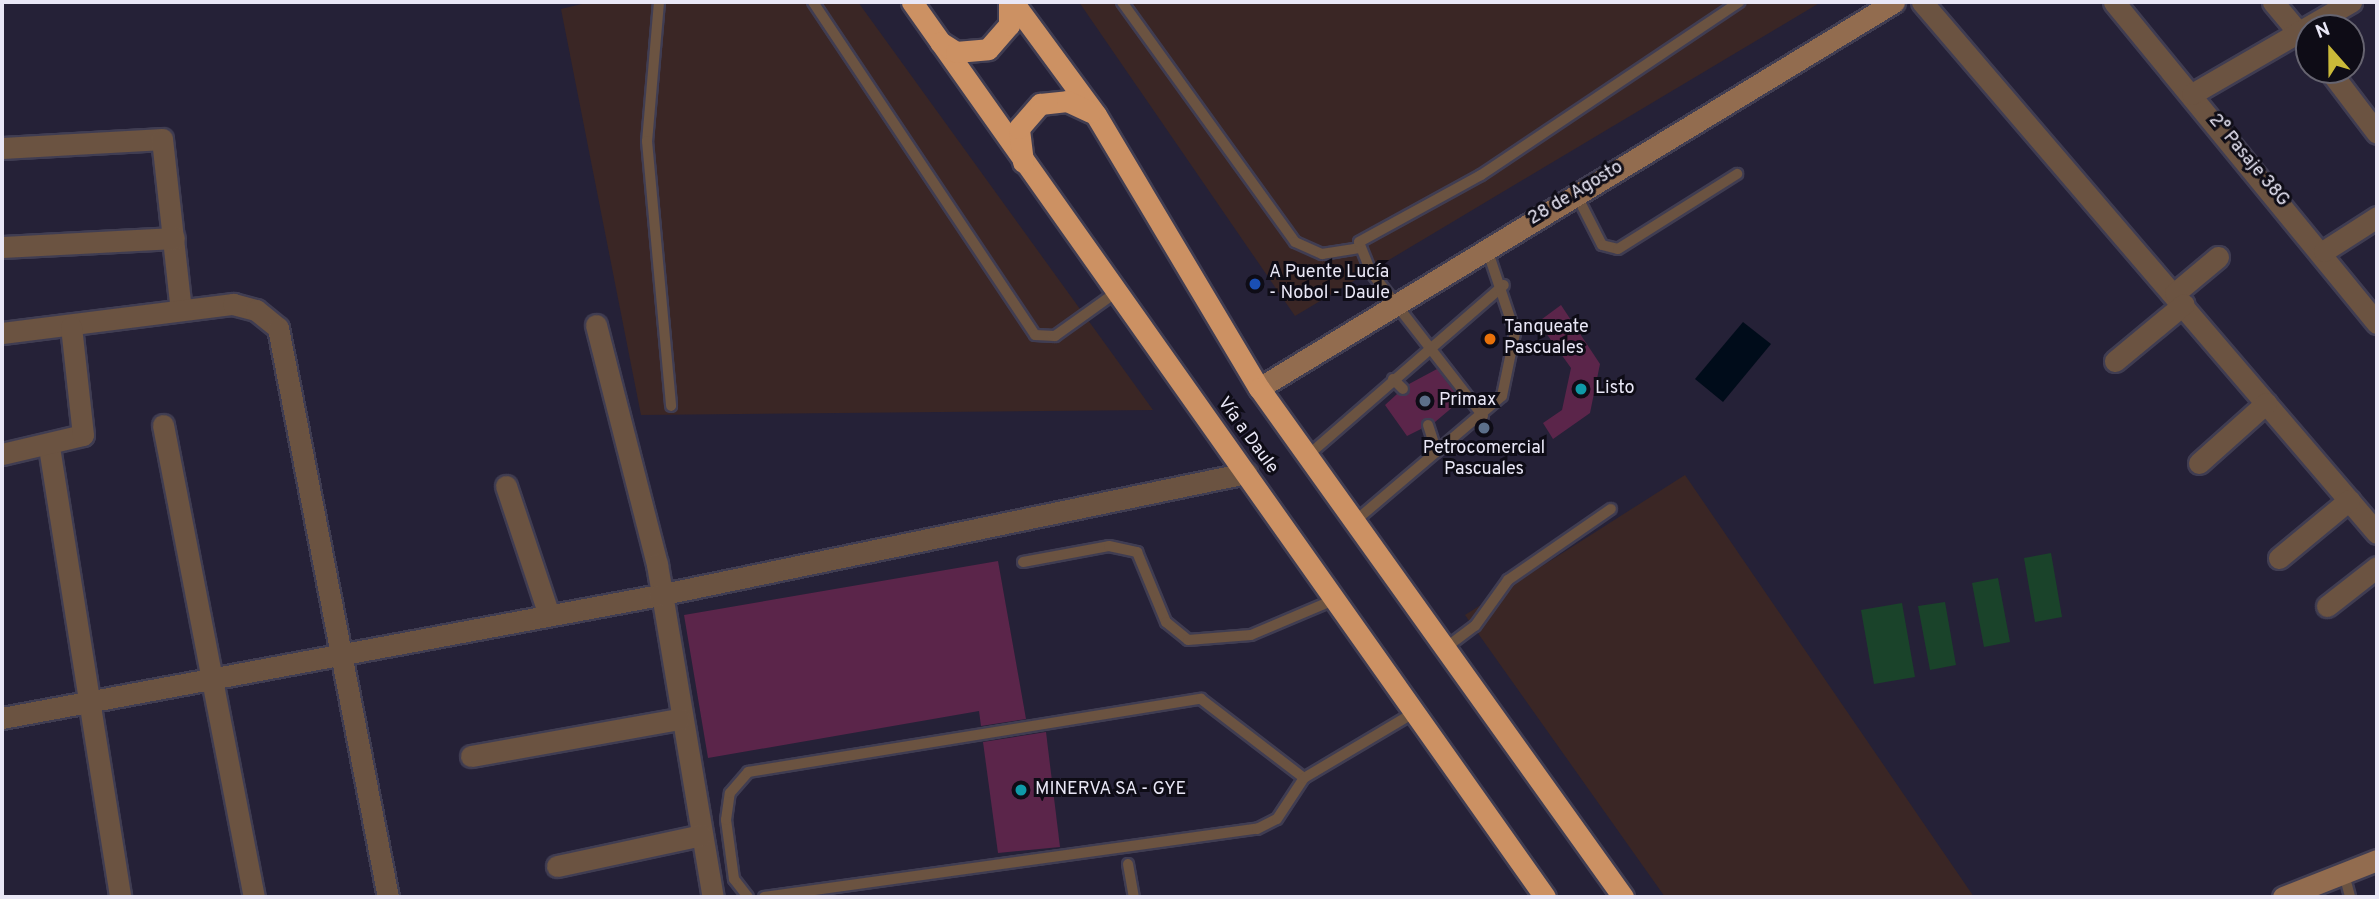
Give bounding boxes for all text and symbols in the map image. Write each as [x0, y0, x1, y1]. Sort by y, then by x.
north arrow [2295, 14, 2365, 84]
text: N [2313, 18, 2334, 45]
street label: 2° Pasaje 38G [2203, 110, 2293, 212]
street label: 28 de Agosto [1525, 157, 1627, 231]
place label: A Puente Lucía - Nobol - Daule [1269, 263, 1390, 306]
marker: A Puente Lucía - Nobol - Daule [1247, 276, 1263, 292]
place label: Tanqueate Pascuales [1504, 318, 1589, 360]
marker: Tanqueate Pascuales [1482, 331, 1498, 347]
place label: Listo [1595, 378, 1635, 400]
marker: Listo [1573, 381, 1589, 397]
place label: Primax [1439, 390, 1496, 412]
street label: Vía a Daule [1212, 393, 1282, 479]
marker: Primax [1417, 393, 1433, 409]
marker: Petrocomercial Pascuales [1476, 420, 1492, 436]
place label: Petrocomercial Pascuales [1423, 439, 1545, 482]
place label: MINERVA SA - GYE [1035, 779, 1188, 801]
marker: MINERVA SA - GYE [1013, 782, 1029, 798]

